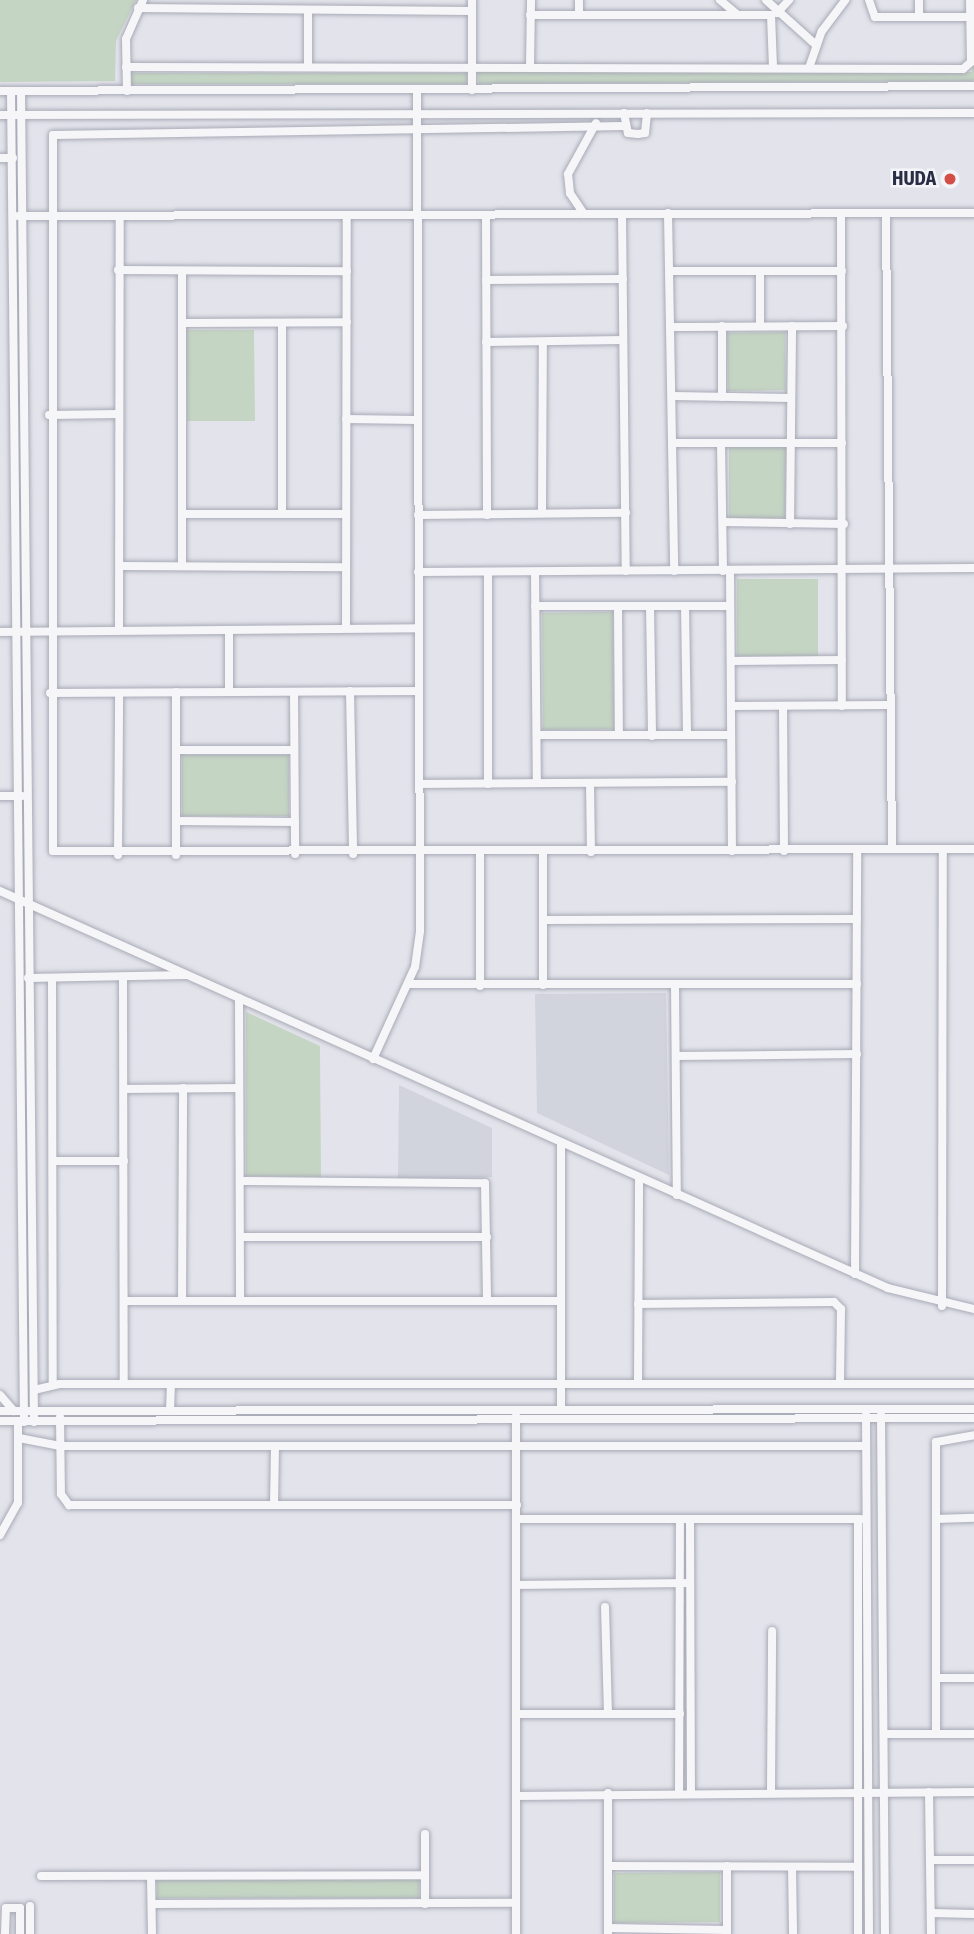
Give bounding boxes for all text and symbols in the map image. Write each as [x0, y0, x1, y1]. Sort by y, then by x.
place label: HUDA [892, 168, 936, 190]
marker: HUDA [942, 171, 958, 187]

